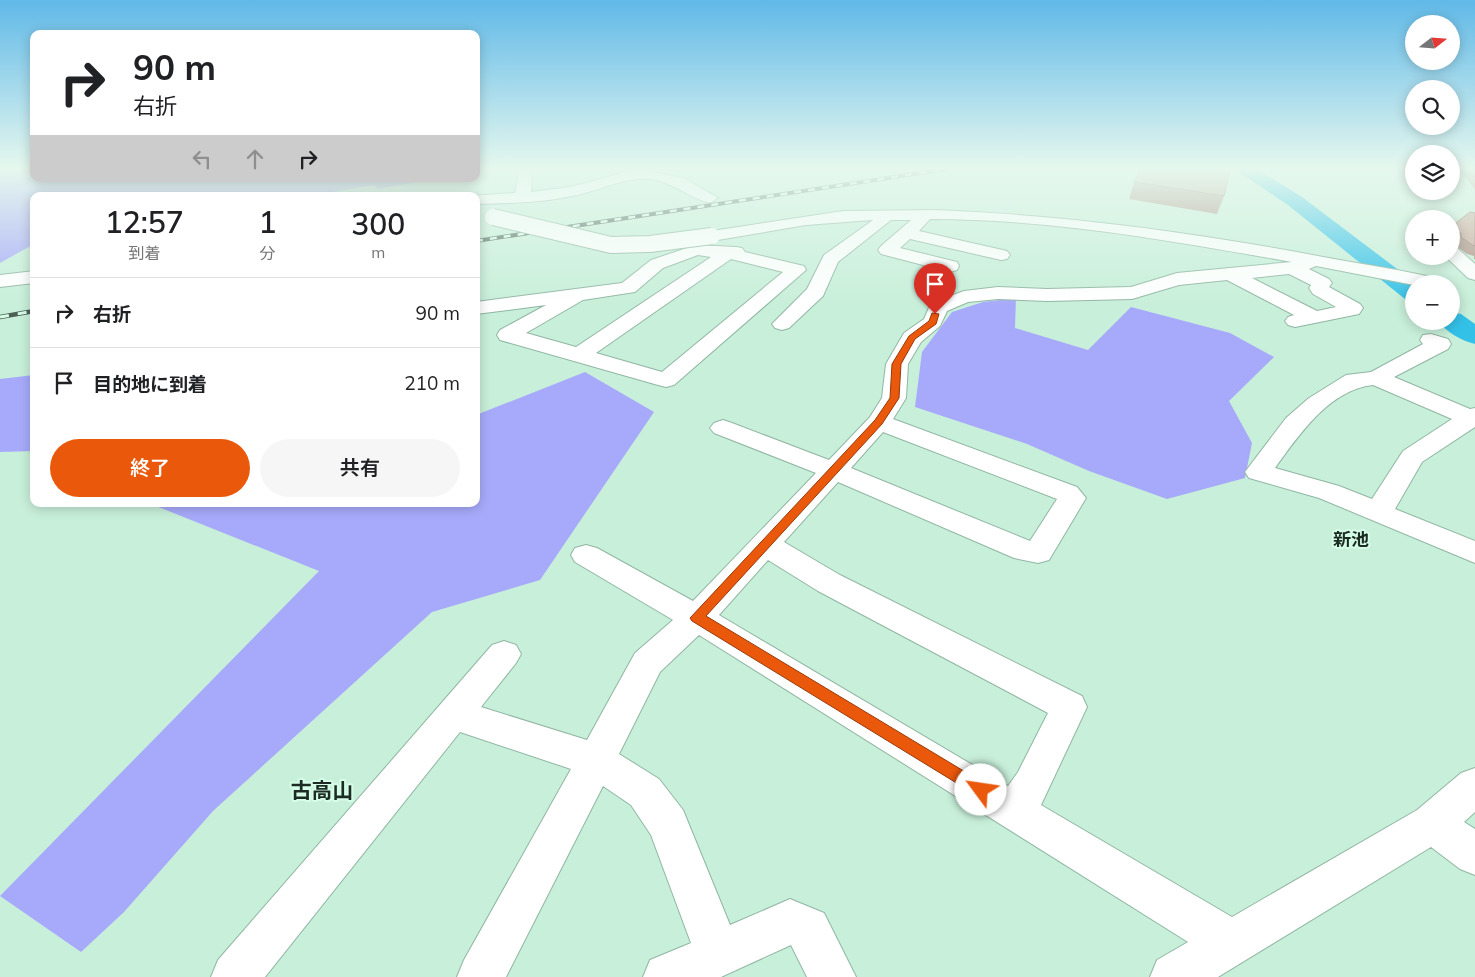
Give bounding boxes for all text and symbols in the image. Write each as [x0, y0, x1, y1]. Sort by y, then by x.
north arrow [1405, 15, 1460, 70]
map controls [1405, 15, 1460, 330]
text: 90 m [133, 45, 216, 89]
icon: right [50, 50, 115, 115]
button: search [1405, 80, 1460, 135]
text: 右折 [133, 92, 177, 120]
icon: left [188, 145, 216, 173]
icon: ahead [241, 145, 269, 173]
icon: right [294, 145, 322, 173]
button: layers [1405, 145, 1460, 200]
text: 12:57 [105, 203, 184, 241]
text: 1 [259, 203, 277, 241]
text: 300 [351, 205, 405, 243]
button: + [1405, 210, 1460, 265]
text: m [371, 242, 385, 262]
text: 到着 [128, 243, 160, 263]
text: 分 [260, 243, 276, 263]
pin [914, 263, 956, 314]
icon: arrive [921, 270, 949, 298]
button: − [1405, 275, 1460, 330]
icon: right [50, 299, 78, 327]
text: 90 m [416, 301, 460, 325]
text: 右折 [93, 302, 131, 326]
icon: arrive [50, 369, 78, 397]
text: 210 m [404, 371, 460, 395]
text: 目的地に到着 [93, 372, 207, 396]
button: 終了 [50, 439, 250, 497]
button: 共有 [260, 439, 460, 497]
district label: 新池 [1333, 528, 1369, 551]
position arrow [954, 763, 1006, 815]
district label: 古高山 [291, 777, 354, 803]

